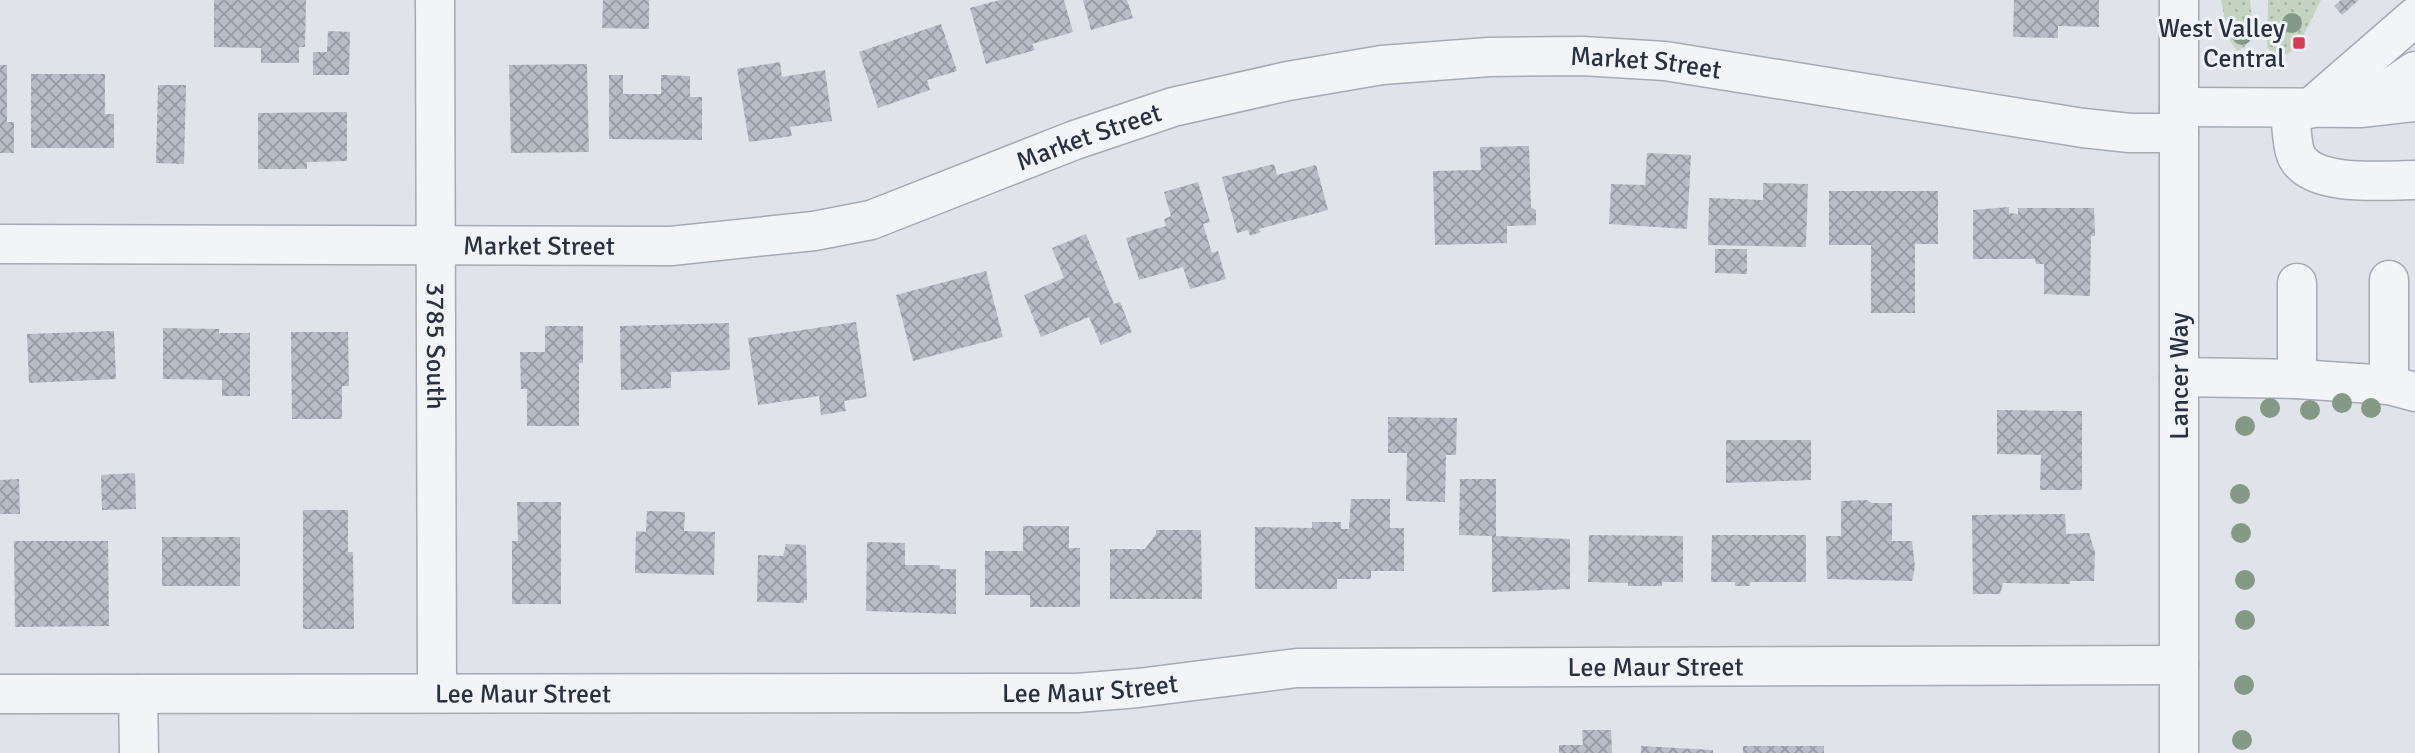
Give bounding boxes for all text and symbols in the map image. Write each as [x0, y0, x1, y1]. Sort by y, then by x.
place label: West Valley Central [2158, 13, 2285, 75]
marker: West Valley Central [2291, 35, 2307, 51]
street label: Market Street [1570, 41, 1724, 87]
street label: Market Street [1012, 97, 1166, 178]
street label: Market Street [463, 230, 615, 263]
street label: 3785 South [419, 282, 451, 410]
street label: Lancer Way [2164, 312, 2196, 440]
street label: Lee Maur Street [1567, 651, 1744, 684]
street label: Lee Maur Street [1002, 668, 1180, 710]
street label: Lee Maur Street [435, 678, 611, 711]

